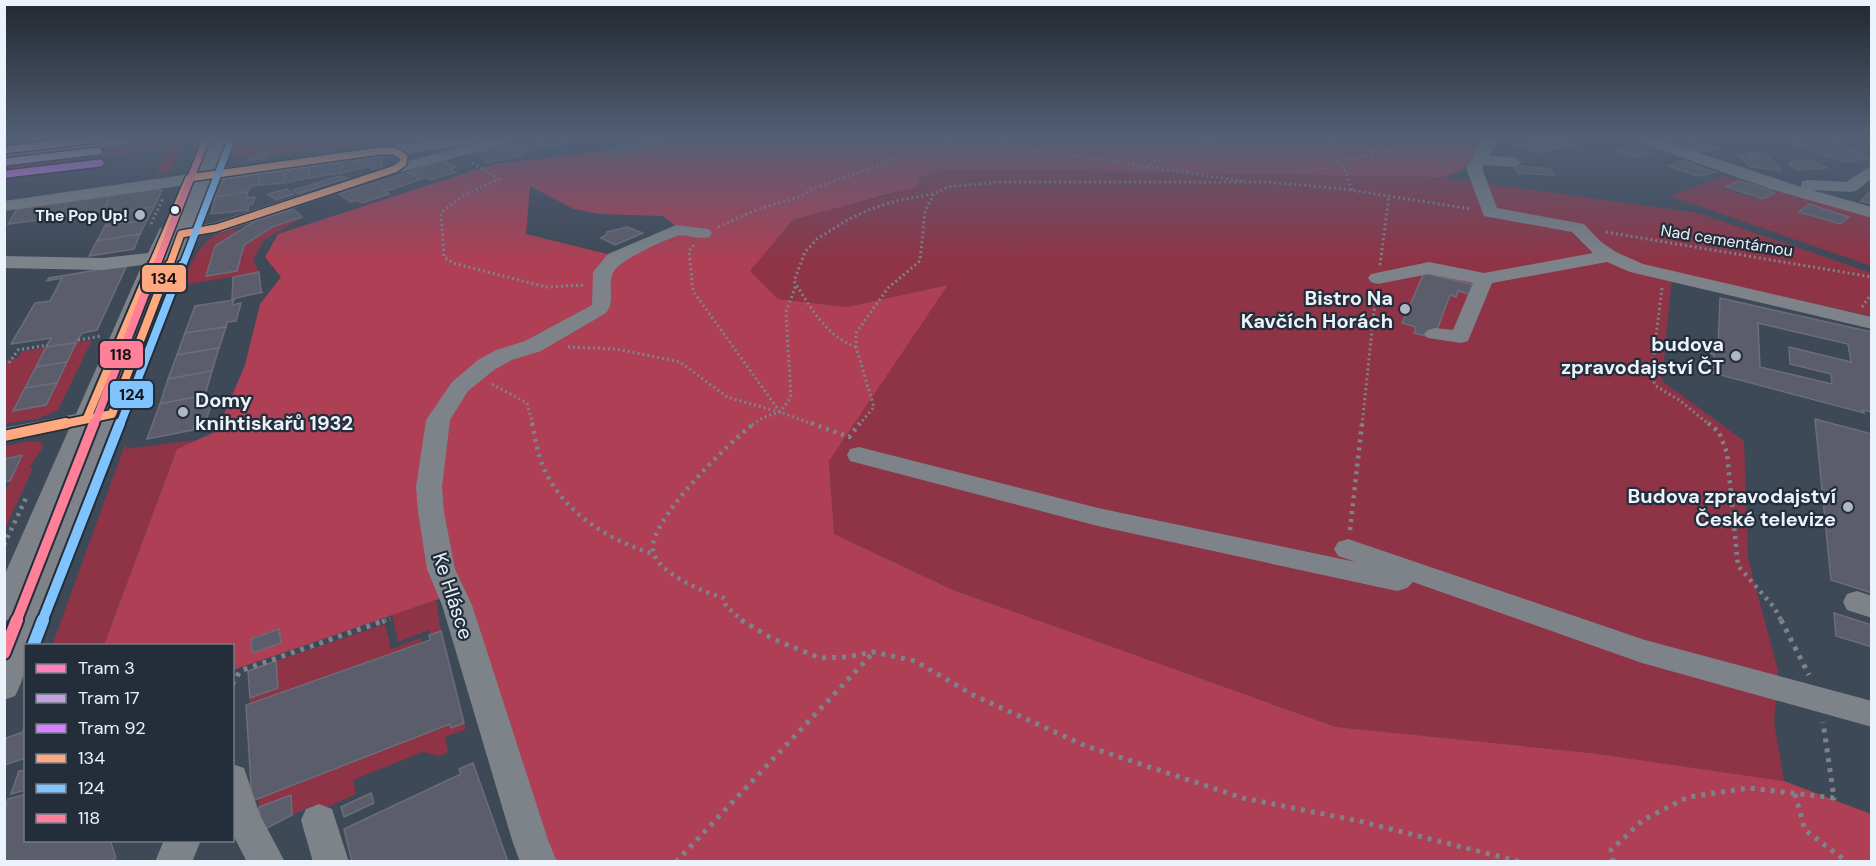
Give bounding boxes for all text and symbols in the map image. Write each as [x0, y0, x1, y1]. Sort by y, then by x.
unlabelled marker [169, 204, 181, 216]
place label: The Pop Up! [35, 205, 128, 226]
marker: The Pop Up! [133, 208, 147, 222]
street label: Nad cementárnou [1659, 220, 1795, 261]
line badge: 134 [141, 264, 187, 293]
text: 134 [151, 268, 177, 289]
place label: Bistro Na Kavčích Horách [1241, 285, 1393, 334]
marker: Bistro Na Kavčích Horách [1398, 302, 1412, 316]
place label: budova zpravodajství ČT [1561, 331, 1724, 380]
line badge: 118 [99, 340, 144, 369]
text: 118 [110, 344, 132, 365]
marker: budova zpravodajství ČT [1729, 349, 1743, 363]
line badge: 124 [109, 380, 154, 409]
text: 124 [119, 384, 145, 405]
place label: Domy knihtiskařů 1932 [195, 387, 353, 436]
marker: Domy knihtiskařů 1932 [176, 405, 190, 419]
place label: Budova zpravodajství České televize [1627, 483, 1837, 532]
marker: Budova zpravodajství České televize [1841, 500, 1855, 514]
street label: Ke Hlásce [427, 549, 479, 643]
legend [24, 644, 234, 842]
text: Tram 3 [78, 656, 135, 680]
text: Tram 17 [78, 686, 140, 710]
text: Tram 92 [78, 716, 146, 740]
text: 134 [78, 746, 105, 770]
text: 124 [78, 776, 105, 800]
text: 118 [78, 806, 100, 830]

